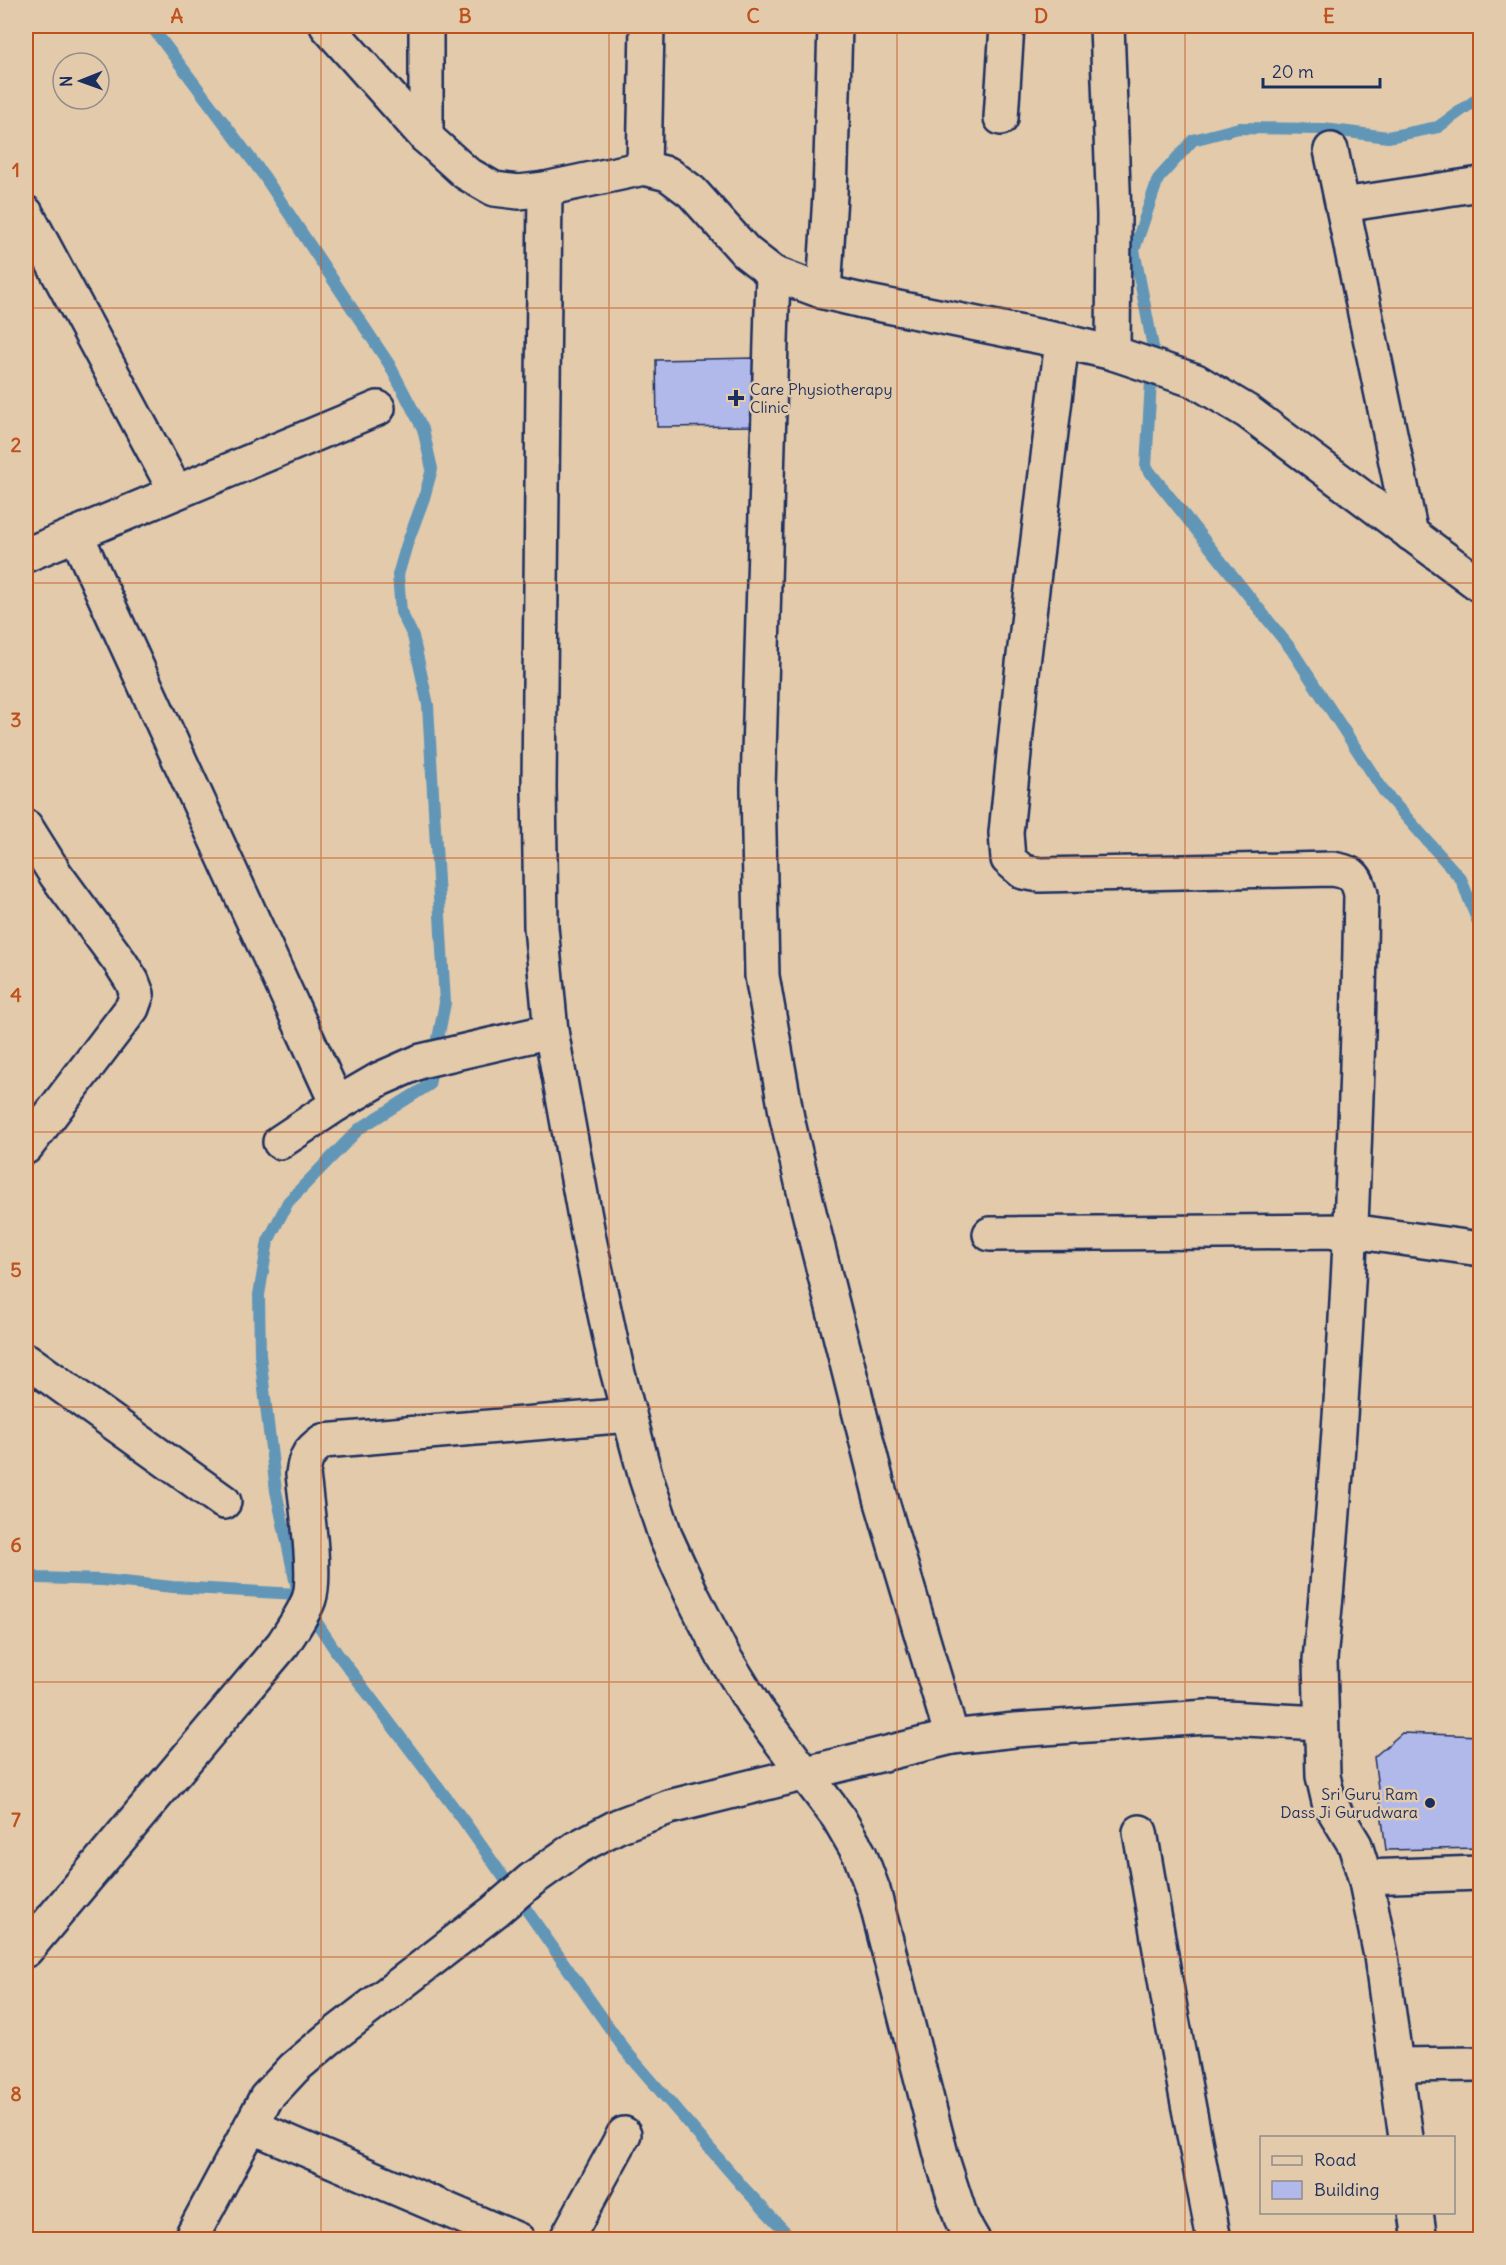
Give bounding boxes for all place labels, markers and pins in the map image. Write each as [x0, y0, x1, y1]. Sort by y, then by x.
place label: Care Physiotherapy Clinic [750, 379, 893, 417]
marker: Care Physiotherapy Clinic [727, 389, 745, 407]
place label: Sri Guru Ram Dass Ji Gurudwara [1280, 1784, 1418, 1822]
marker: Sri Guru Ram Dass Ji Gurudwara [1423, 1796, 1437, 1810]

